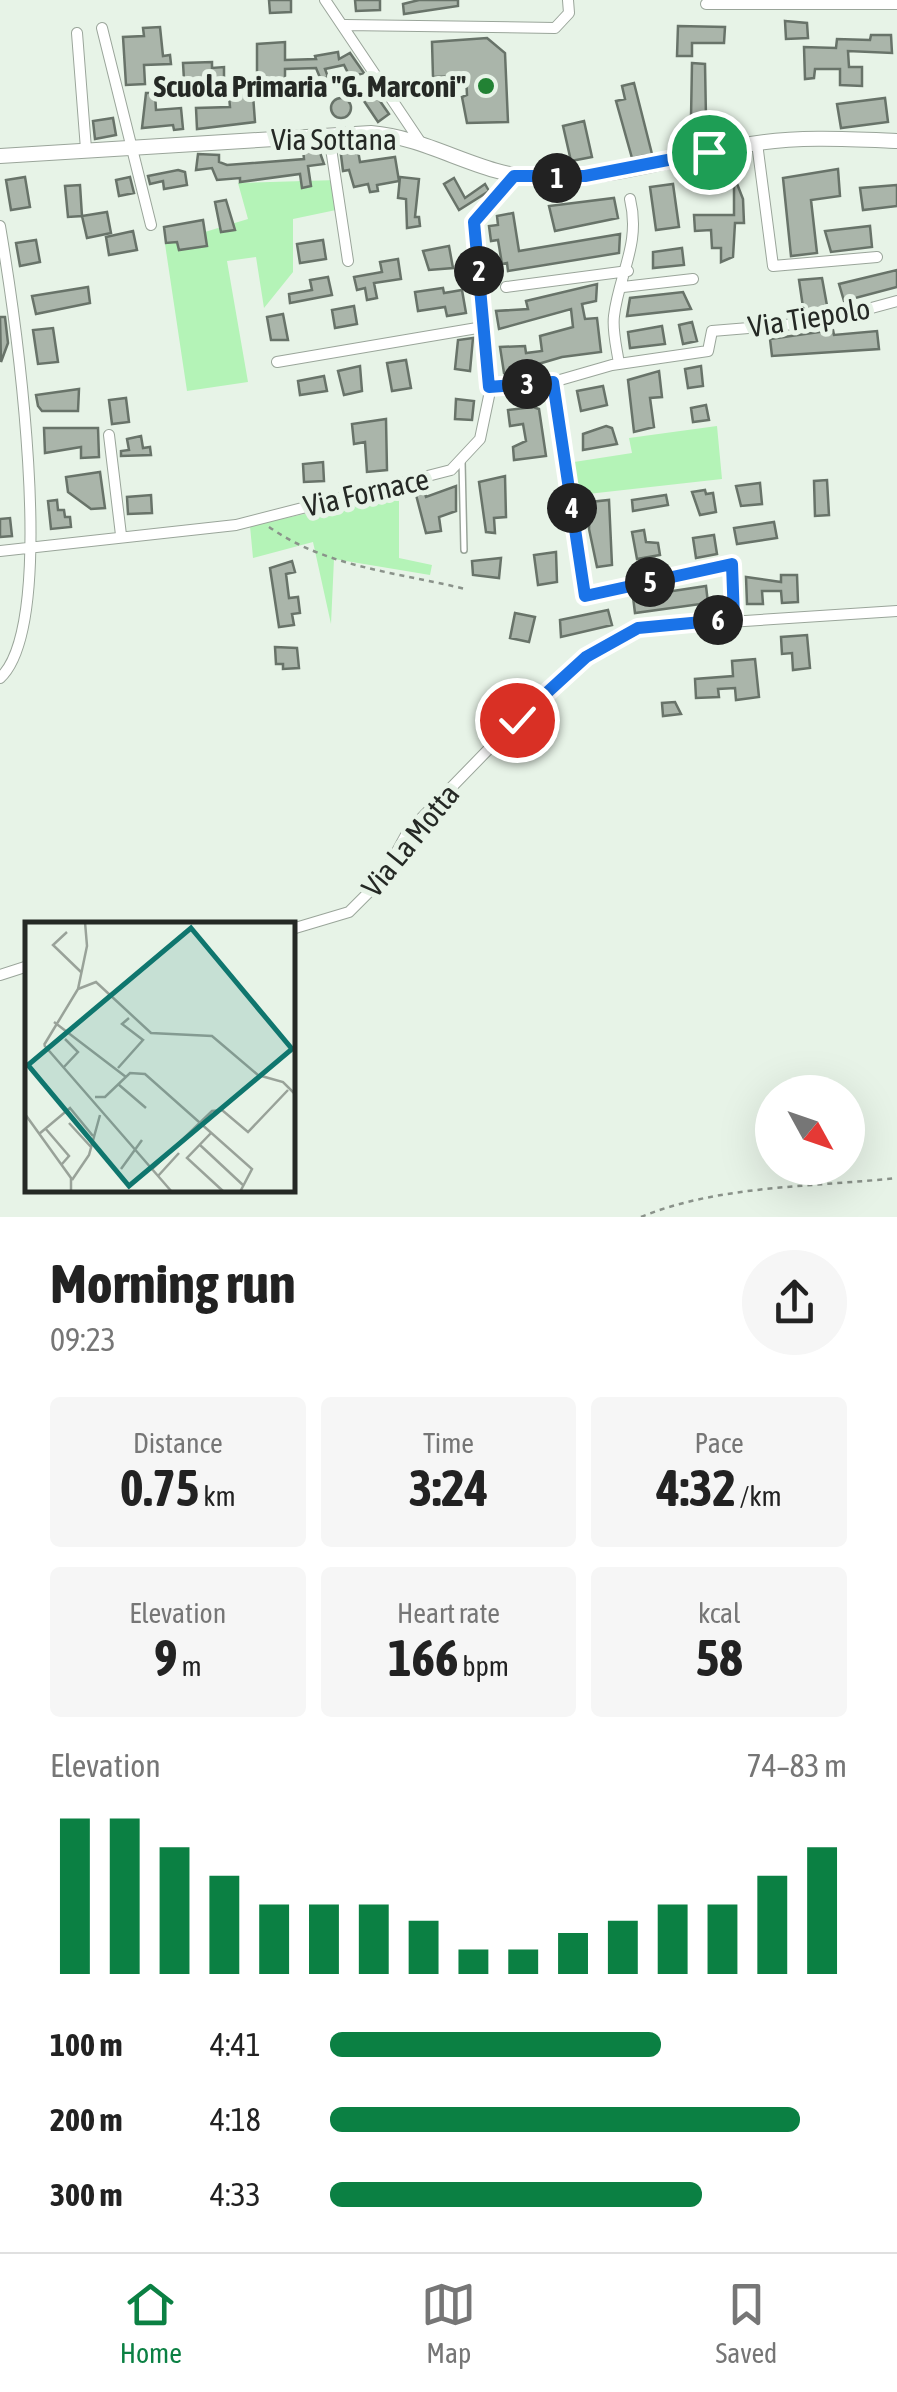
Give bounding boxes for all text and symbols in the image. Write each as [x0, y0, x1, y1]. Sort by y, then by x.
place label: Scuola Primaria "G. Marconi" [153, 69, 466, 103]
marker: Scuola Primaria "G. Marconi" [475, 75, 497, 97]
pin [667, 110, 752, 195]
street label: Via Sottana [271, 122, 397, 156]
icon: arrive [682, 125, 737, 180]
pin: 1 [532, 153, 582, 203]
text: 1 [550, 162, 564, 194]
pin: 2 [454, 246, 504, 296]
text: 2 [472, 255, 486, 287]
street label: Via Tiepolo [746, 291, 872, 343]
pin: 3 [502, 359, 552, 409]
text: 3 [520, 368, 534, 400]
street label: Via Fornace [300, 461, 432, 523]
pin: 4 [547, 483, 597, 533]
text: 4 [565, 492, 579, 524]
pin: 5 [625, 557, 675, 607]
text: 5 [643, 566, 657, 598]
pin: 6 [693, 595, 743, 645]
text: 6 [711, 604, 725, 636]
pin [475, 678, 560, 763]
icon: check [490, 693, 545, 748]
street label: Via La Motta [354, 777, 466, 903]
inset map [25, 922, 295, 1192]
north arrow [755, 1075, 865, 1185]
map controls [755, 1075, 865, 1185]
button: share [742, 1250, 847, 1355]
text: Morning run [50, 1252, 296, 1315]
text: 09:23 [50, 1321, 116, 1358]
text: Distance [133, 1427, 223, 1459]
text: Time [423, 1427, 474, 1459]
text: Pace [695, 1427, 744, 1459]
text: 0.75 [120, 1459, 199, 1517]
text: 3:24 [409, 1459, 488, 1517]
text: 4:32 [657, 1459, 736, 1517]
text: km [199, 1480, 236, 1512]
text: /km [736, 1480, 782, 1512]
text: Elevation [129, 1597, 226, 1629]
text: Heart rate [397, 1597, 500, 1629]
text: kcal [698, 1597, 740, 1629]
text: 9 [154, 1629, 178, 1687]
text: 166 [388, 1629, 458, 1687]
text: 58 [696, 1629, 743, 1687]
text: m [178, 1650, 202, 1682]
text: bpm [458, 1650, 509, 1682]
text: Elevation [50, 1747, 161, 1784]
text: 74–83 m [747, 1747, 847, 1784]
text: 100 m [50, 2026, 123, 2063]
text: 4:41 [210, 2026, 261, 2063]
text: 200 m [50, 2101, 123, 2138]
text: 4:18 [210, 2101, 261, 2138]
text: 300 m [50, 2176, 123, 2213]
text: 4:33 [210, 2176, 261, 2213]
tab: Home [120, 2277, 182, 2369]
tab: Map [421, 2277, 476, 2369]
tab: Saved [715, 2277, 777, 2369]

